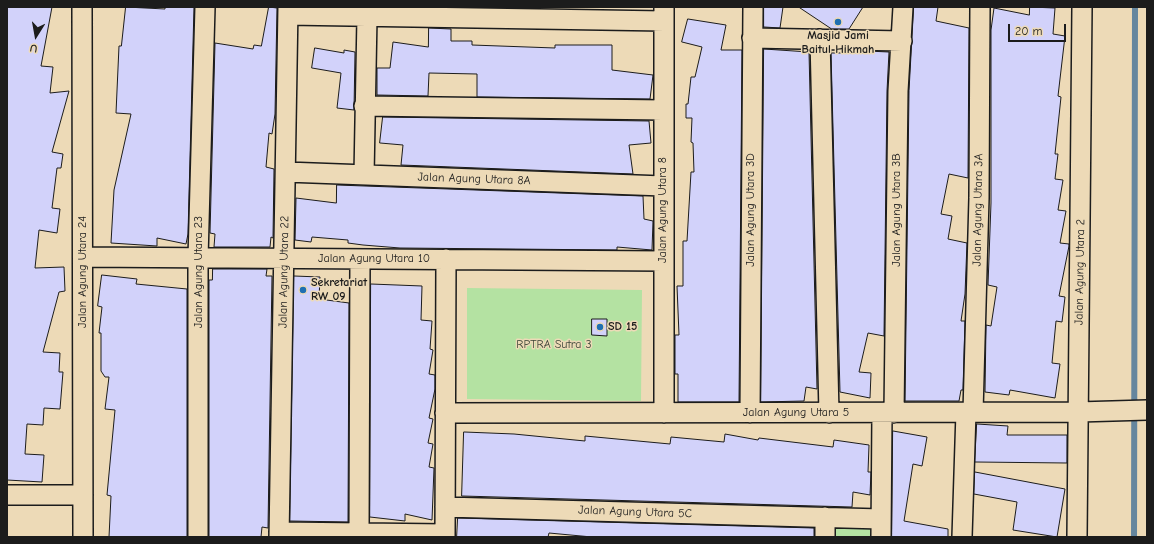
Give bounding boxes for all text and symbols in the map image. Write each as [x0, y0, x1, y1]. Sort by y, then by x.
north arrow [16, 16, 56, 56]
scale bar [1010, 16, 1068, 42]
marker: Masjid Jami Baitul Hikmah [833, 17, 843, 27]
text: 20 m [1015, 24, 1043, 38]
place label: Masjid Jami Baitul Hikmah [802, 29, 874, 57]
text: U [29, 41, 38, 55]
street label: Jalan Agung Utara 3D [744, 153, 758, 267]
street label: Jalan Agung Utara 3B [890, 153, 904, 267]
street label: Jalan Agung Utara 3A [970, 153, 986, 267]
street label: Jalan Agung Utara 8 [656, 157, 670, 263]
street label: Jalan Agung Utara 8A [417, 170, 531, 188]
street label: Jalan Agung Utara 24 [76, 216, 90, 328]
street label: Jalan Agung Utara 23 [192, 216, 206, 328]
street label: Jalan Agung Utara 22 [276, 216, 292, 328]
street label: Jalan Agung Utara 2 [1072, 219, 1088, 325]
street label: Jalan Agung Utara 10 [318, 252, 430, 266]
place label: Sekretariat RW 09 [311, 276, 367, 304]
marker: Sekretariat RW 09 [298, 285, 308, 295]
place label: SD 15 [608, 320, 637, 334]
marker: SD 15 [595, 322, 605, 332]
park label: RPTRA Sutra 3 [516, 338, 592, 352]
street label: Jalan Agung Utara 5 [743, 406, 849, 420]
street label: Jalan Agung Utara 5C [578, 503, 692, 521]

